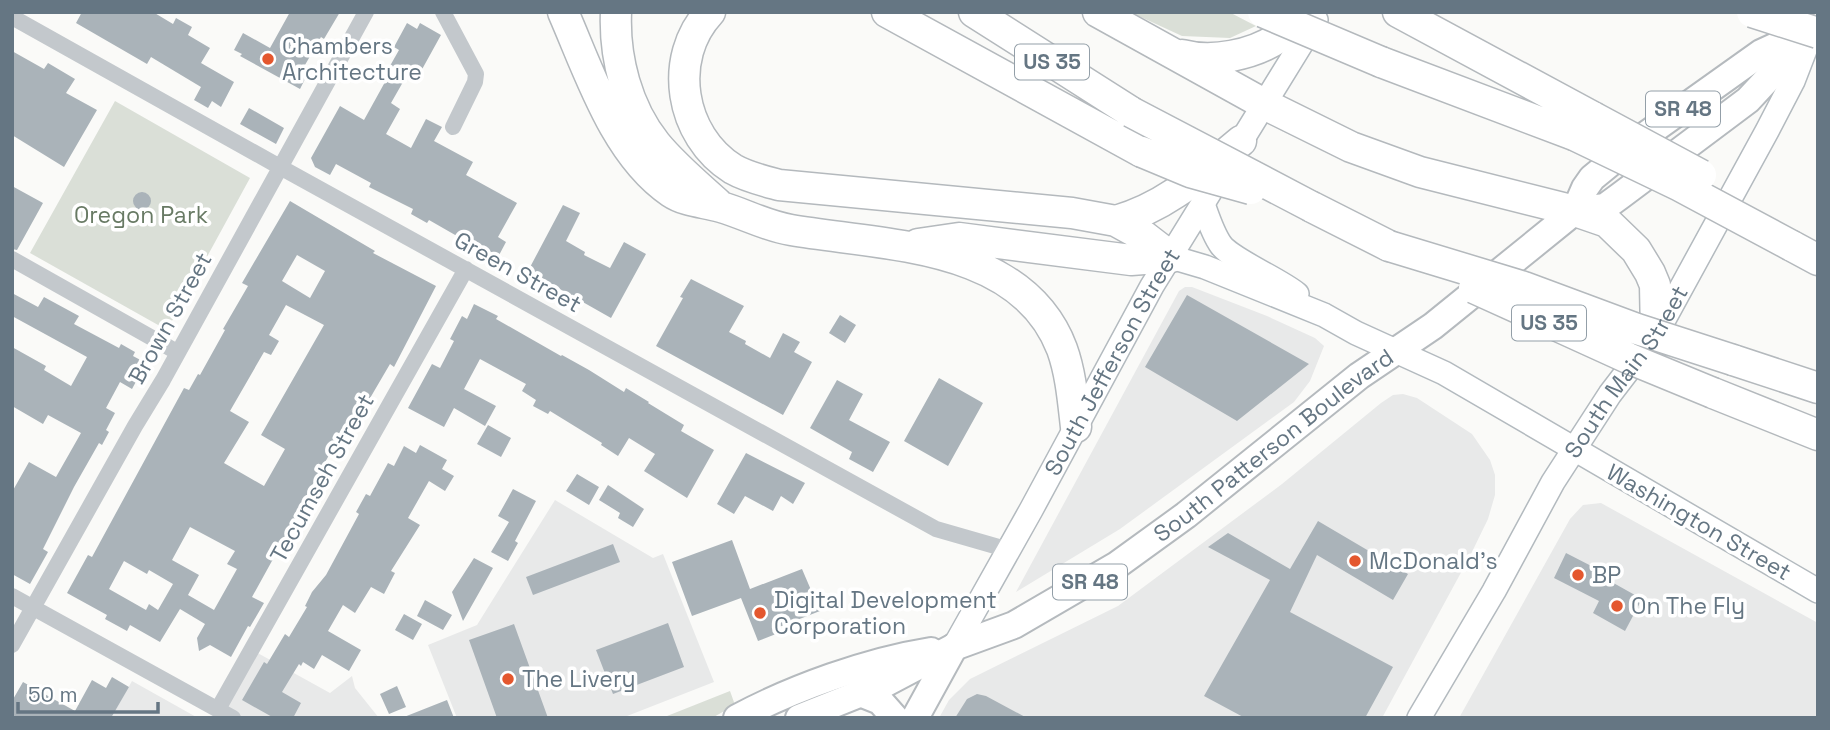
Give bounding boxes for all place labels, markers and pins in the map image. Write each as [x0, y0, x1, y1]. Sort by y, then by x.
place label: Chambers Architecture [282, 31, 422, 87]
marker: Chambers Architecture [260, 51, 276, 67]
place label: McDonald's [1369, 546, 1498, 576]
marker: McDonald's [1347, 553, 1363, 569]
place label: BP [1592, 560, 1621, 590]
marker: BP [1570, 567, 1586, 583]
place label: Digital Development Corporation [774, 585, 997, 641]
place label: On The Fly [1631, 591, 1745, 621]
marker: On The Fly [1609, 598, 1625, 614]
marker: Digital Development Corporation [752, 605, 768, 621]
place label: The Livery [522, 664, 636, 694]
marker: The Livery [500, 671, 516, 687]

